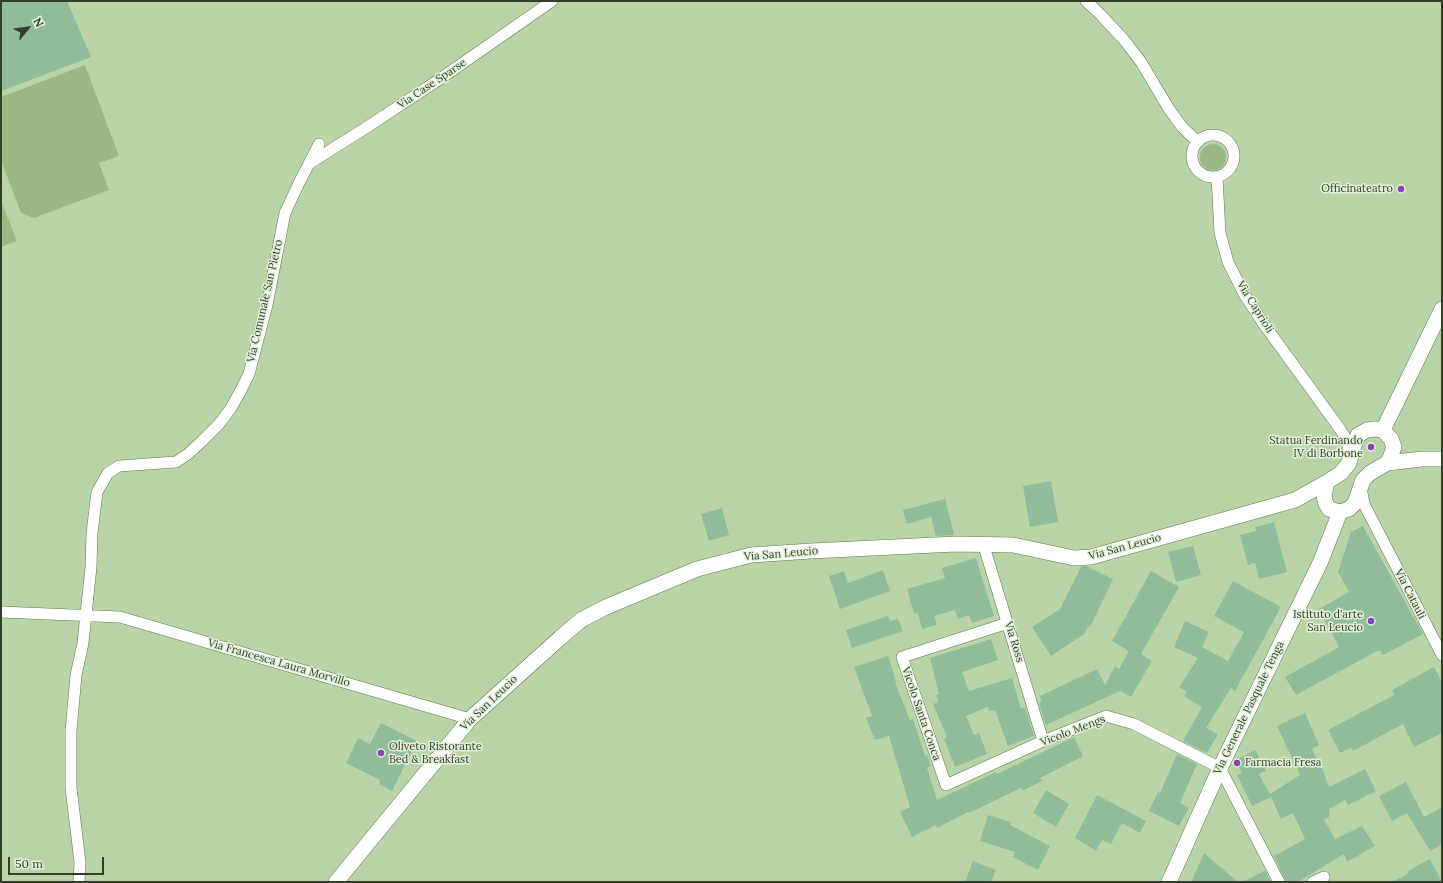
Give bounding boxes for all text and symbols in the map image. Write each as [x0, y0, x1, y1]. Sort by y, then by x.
north arrow [8, 8, 48, 48]
text: N [30, 15, 47, 29]
street label: Via Case Sparse [395, 56, 469, 112]
place label: Officinateatro [1321, 182, 1393, 196]
marker: Officinateatro [1396, 184, 1406, 194]
street label: Via Comunale San Pietro [244, 238, 286, 364]
street label: Via Caprioli [1234, 278, 1276, 336]
place label: Statua Ferdinando IV di Borbone [1269, 434, 1363, 460]
marker: Statua Ferdinando IV di Borbone [1366, 442, 1376, 452]
street label: Via San Leucio [1087, 531, 1163, 563]
street label: Via San Leucio [743, 544, 819, 564]
street label: Via Catauli [1392, 567, 1428, 621]
place label: Istituto d'arte San Leucio [1293, 608, 1363, 634]
marker: Istituto d'arte San Leucio [1366, 616, 1376, 626]
street label: Via Ross [1002, 620, 1026, 664]
street label: Via Francesca Laura Morvillo [206, 636, 352, 690]
street label: Via Generale Pasquale Tenga [1211, 639, 1287, 777]
street label: Vicolo Santa Conca [899, 665, 943, 763]
street label: Via San Leucio [458, 672, 520, 734]
street label: Vicolo Mengs [1039, 713, 1107, 749]
place label: Oliveto Ristorante Bed & Breakfast [389, 740, 482, 766]
marker: Oliveto Ristorante Bed & Breakfast [376, 748, 386, 758]
place label: Farmacia Fresa [1245, 756, 1321, 770]
marker: Farmacia Fresa [1232, 758, 1242, 768]
scale bar [10, 849, 106, 875]
text: 50 m [15, 856, 43, 871]

